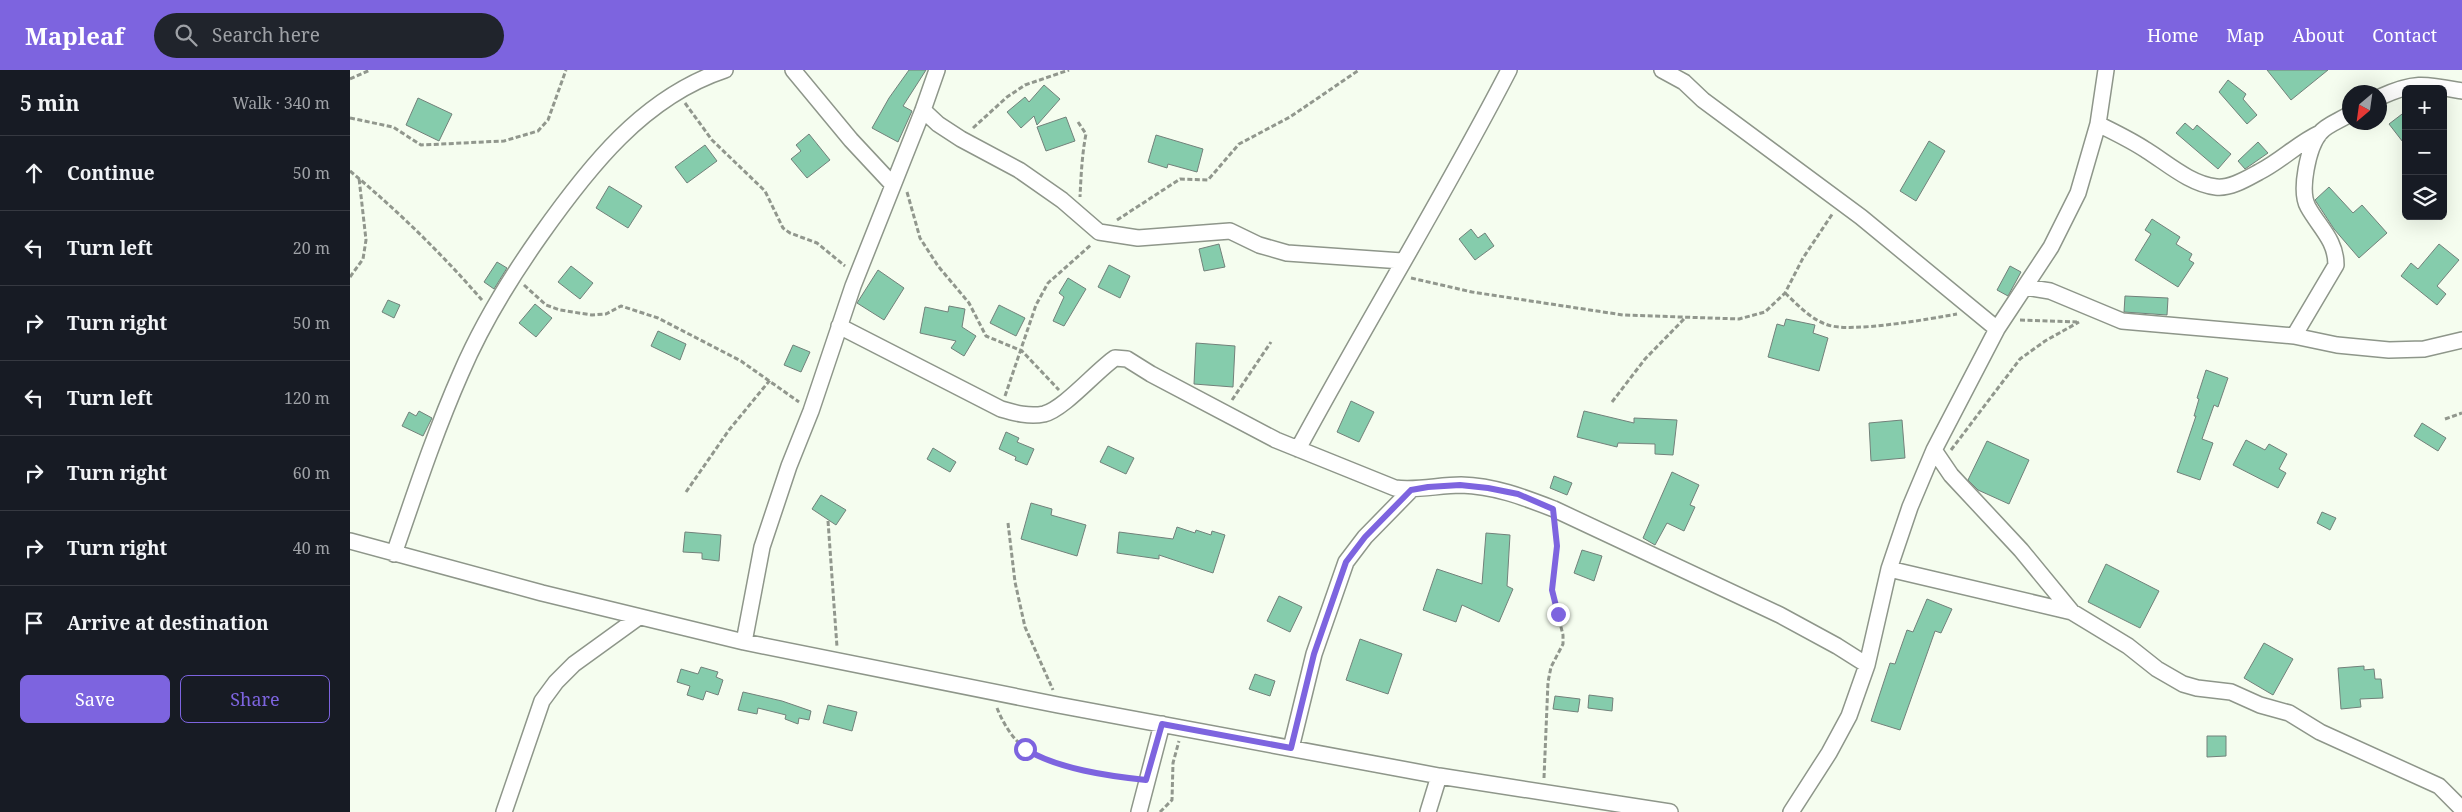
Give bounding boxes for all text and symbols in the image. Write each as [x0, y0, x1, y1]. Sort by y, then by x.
search box [154, 13, 504, 58]
text: Mapleaf [25, 19, 124, 52]
icon: search [172, 21, 200, 49]
text: Search here [212, 22, 320, 48]
text: Home [2147, 23, 2198, 47]
text: Map [2226, 23, 2264, 47]
text: About [2292, 23, 2344, 47]
text: Contact [2372, 23, 2437, 47]
north arrow [2342, 85, 2387, 130]
map controls [2402, 85, 2447, 220]
button: + [2402, 85, 2447, 130]
text: 5 min [20, 89, 79, 117]
text: Walk · 340 m [233, 92, 330, 114]
button: − [2402, 130, 2447, 175]
icon: ahead [20, 159, 48, 187]
text: Continue [67, 160, 155, 186]
text: 50 m [293, 162, 330, 184]
button: layers [2402, 175, 2447, 220]
icon: left [20, 234, 48, 262]
text: Turn left [67, 235, 153, 261]
text: 20 m [293, 237, 330, 259]
icon: right [20, 309, 48, 337]
text: Turn right [67, 310, 167, 336]
text: 50 m [293, 312, 330, 334]
icon: left [20, 384, 48, 412]
text: Turn left [67, 385, 153, 411]
text: 120 m [284, 387, 330, 409]
icon: right [20, 459, 48, 487]
text: Turn right [67, 460, 167, 486]
text: 60 m [293, 462, 330, 484]
icon: right [20, 534, 48, 562]
text: Turn right [67, 535, 167, 561]
text: 40 m [293, 537, 330, 559]
route end [1547, 603, 1570, 626]
icon: arrive [20, 609, 48, 637]
text: Arrive at destination [67, 610, 269, 636]
button: Save [20, 675, 170, 723]
button: Share [180, 675, 330, 723]
route start [1014, 738, 1037, 761]

